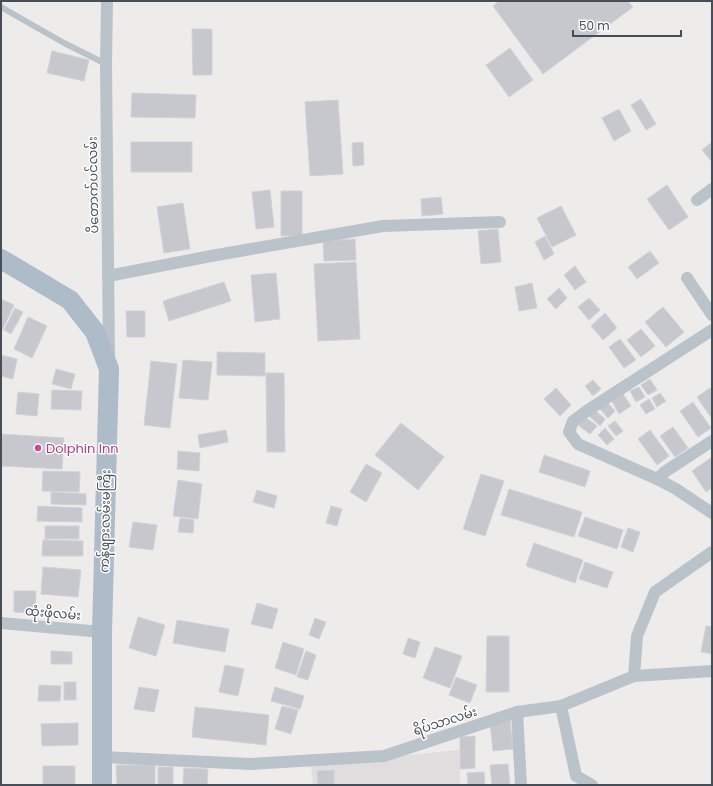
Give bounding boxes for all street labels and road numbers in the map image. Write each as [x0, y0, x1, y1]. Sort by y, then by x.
street label: ပိတောက်ပင်လမ်း [83, 136, 103, 234]
street label: ကန်ဖျားလမ်းမကြီး [95, 469, 116, 573]
street label: ထုံးဖိုလမ်း [24, 601, 82, 626]
street label: ရိပ်သာလမ်း [411, 702, 480, 741]

